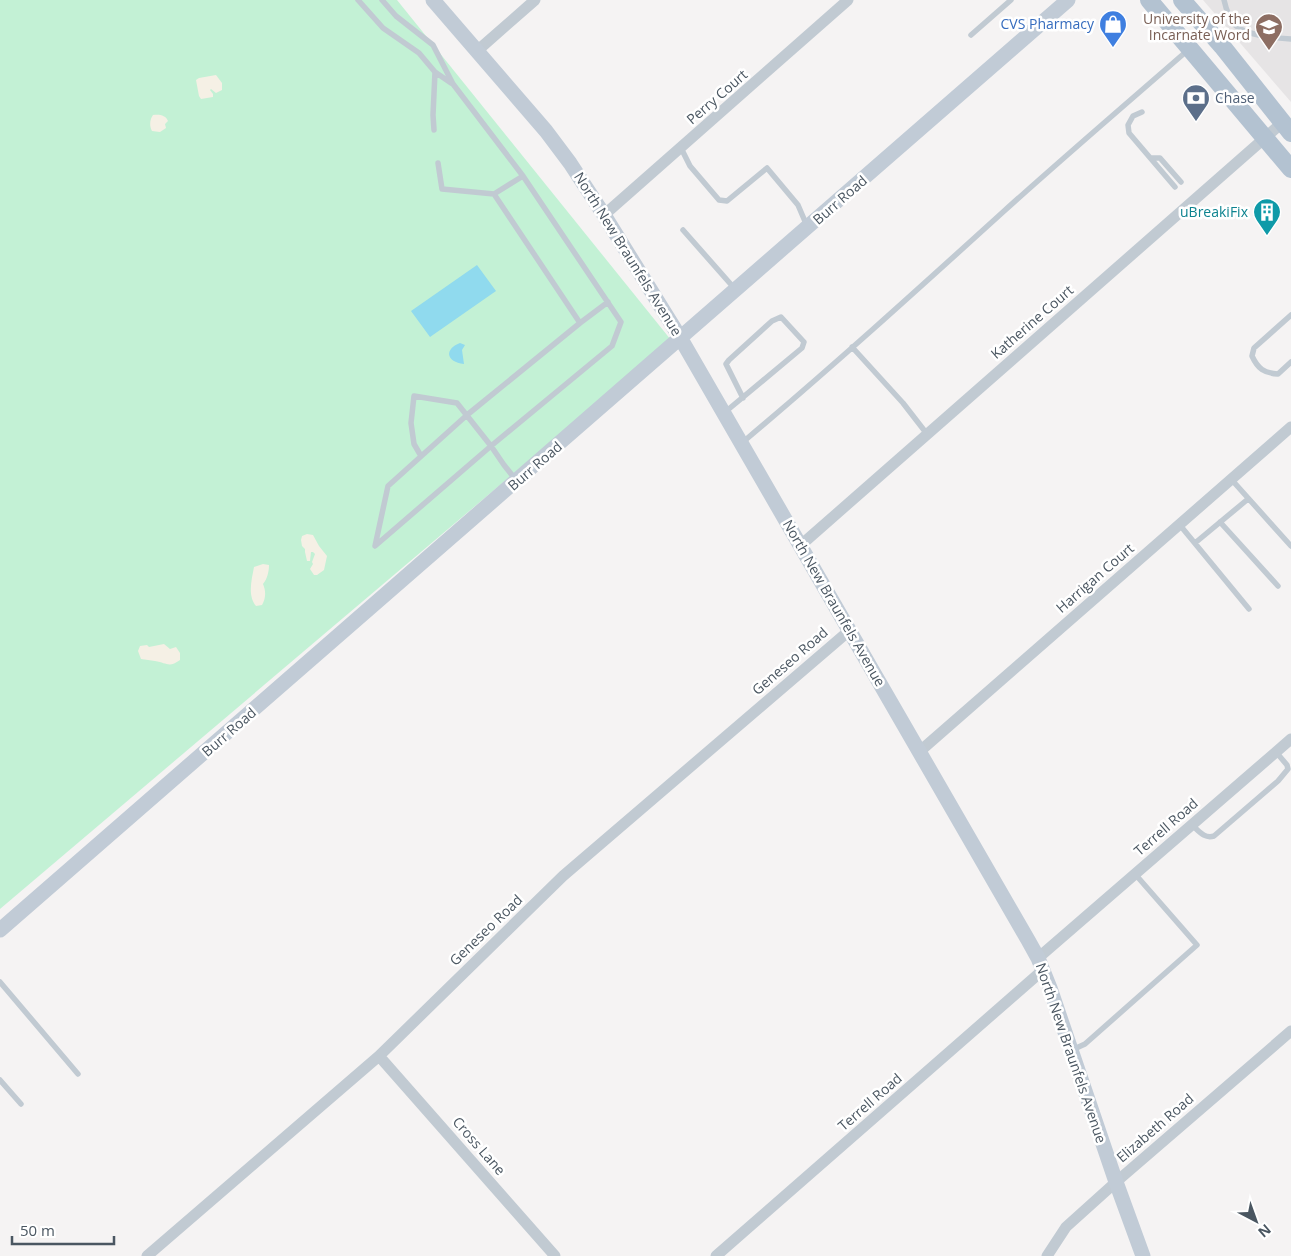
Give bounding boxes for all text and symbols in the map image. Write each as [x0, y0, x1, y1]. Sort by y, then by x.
shop icon: CVS Pharmacy [1098, 9, 1128, 48]
place label: University of the Incarnate Word [1143, 9, 1250, 44]
school or university icon: University of the Incarnate Word [1254, 12, 1284, 51]
place label: CVS Pharmacy [1001, 14, 1095, 33]
street label: Perry Court [682, 65, 751, 128]
bank icon: Chase [1181, 83, 1211, 122]
place label: Chase [1215, 88, 1255, 107]
street label: North New Braunfels Avenue [570, 168, 687, 339]
street label: Burr Road [808, 171, 871, 228]
building icon: uBreakiFix [1252, 197, 1282, 236]
place label: uBreakiFix [1180, 202, 1249, 221]
street label: Katherine Court [986, 280, 1077, 363]
street label: Burr Road [503, 437, 566, 494]
street label: North New Braunfels Avenue [779, 516, 890, 690]
street label: Harrigan Court [1052, 539, 1138, 617]
street label: Geneseo Road [748, 622, 832, 699]
street label: Burr Road [197, 703, 260, 760]
street label: Terrell Road [1130, 794, 1202, 860]
street label: Geneseo Road [445, 890, 526, 969]
street label: North New Braunfels Avenue [1032, 960, 1111, 1146]
street label: Terrell Road [834, 1069, 906, 1135]
street label: Elizabeth Road [1112, 1089, 1197, 1166]
street label: Cross Lane [449, 1112, 510, 1179]
north arrow [1231, 1196, 1281, 1246]
scale bar [12, 1214, 115, 1246]
text: 50 m [20, 1220, 55, 1240]
text: N [1254, 1220, 1275, 1242]

